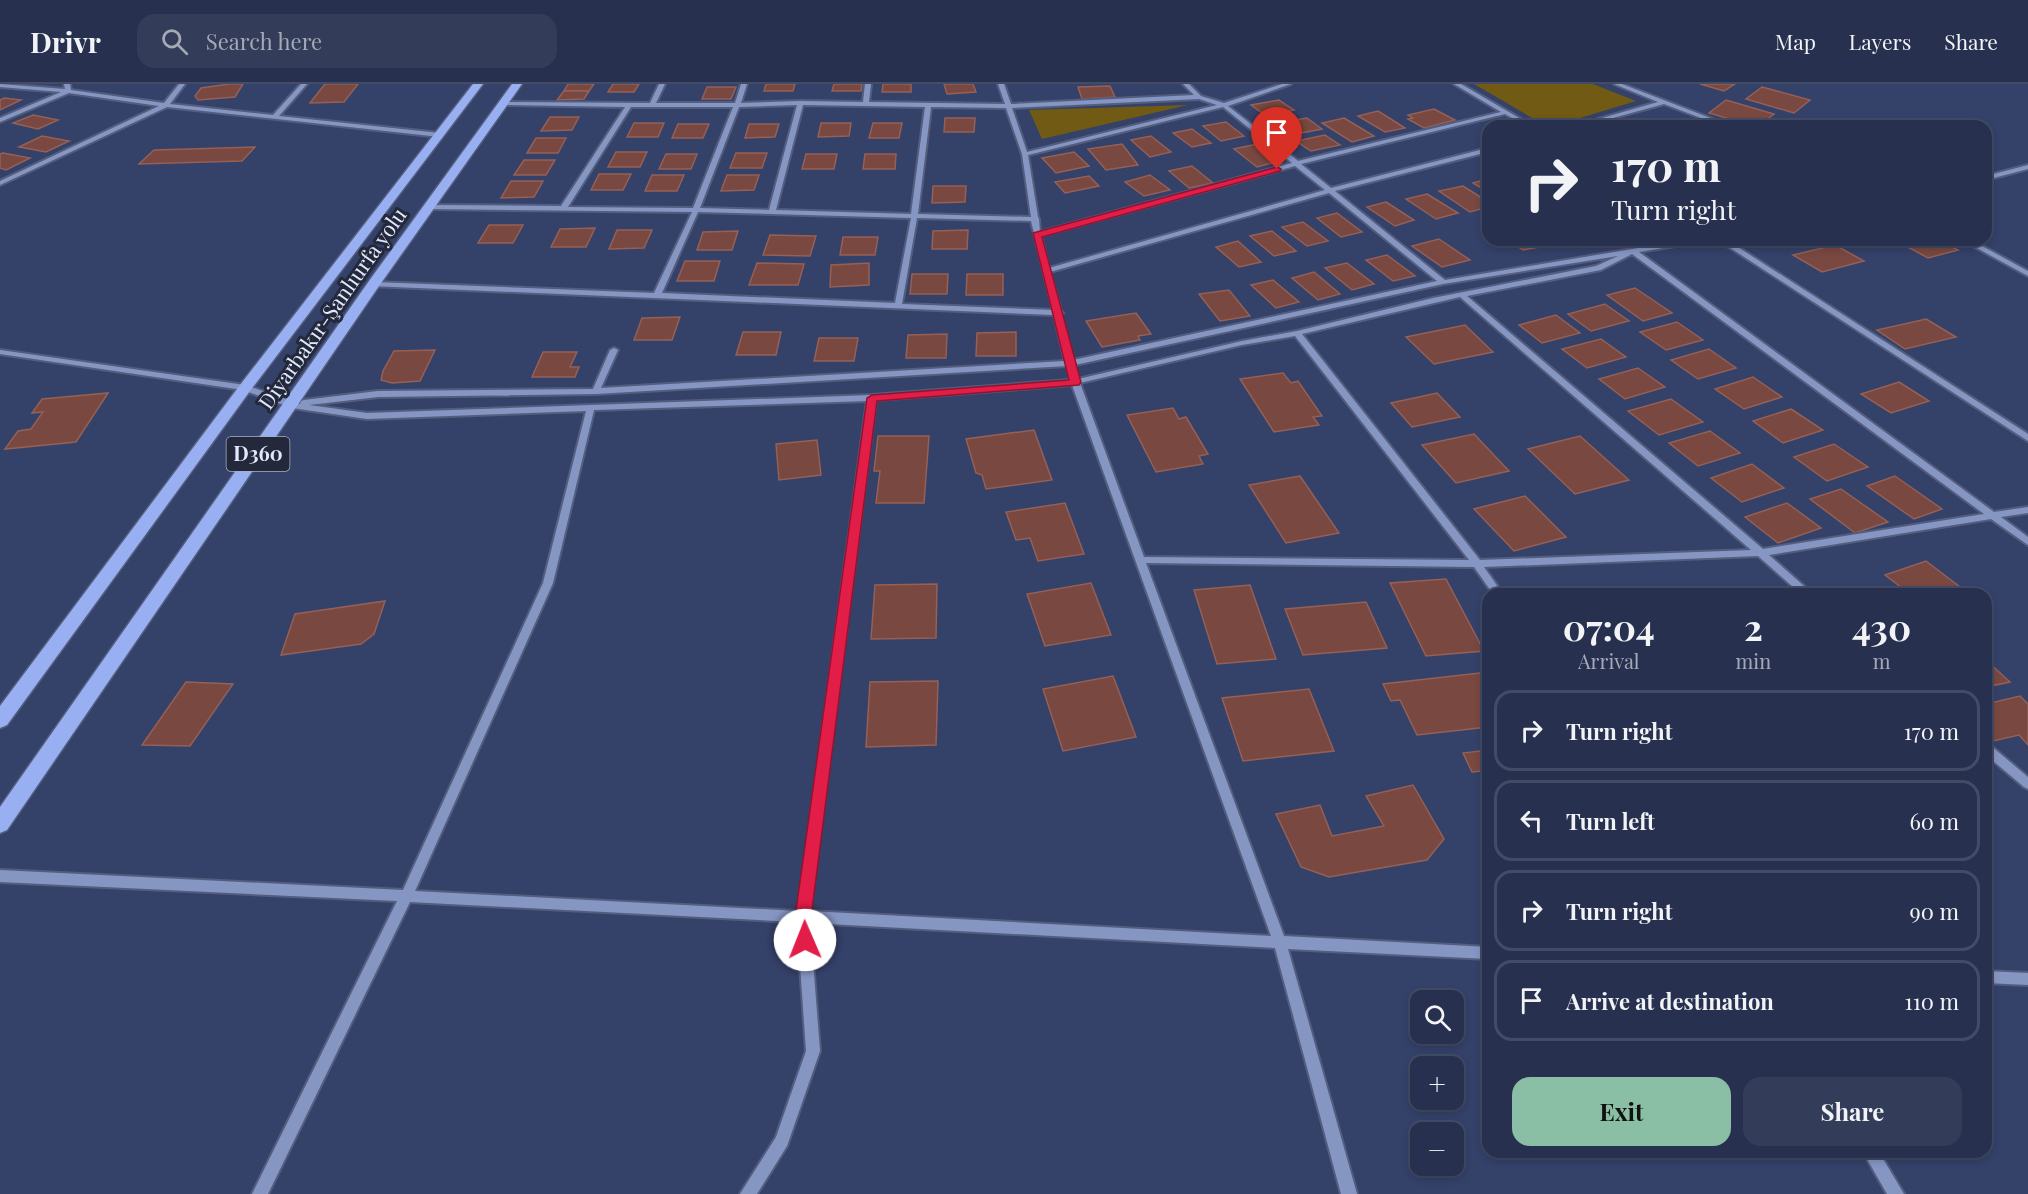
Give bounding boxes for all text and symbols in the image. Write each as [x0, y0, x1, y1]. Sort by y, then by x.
search box [137, 14, 557, 68]
text: Drivr [30, 23, 101, 60]
icon: search [158, 25, 191, 58]
text: Search here [206, 26, 322, 56]
text: Map [1775, 27, 1816, 55]
text: Layers [1849, 27, 1911, 55]
text: Share [1944, 27, 1998, 55]
pin [1251, 107, 1302, 169]
icon: arrive [1260, 116, 1293, 149]
text: 170 m [1611, 137, 1721, 193]
icon: right [1512, 144, 1590, 222]
text: Turn right [1611, 191, 1736, 227]
street label: Diyarbakır-Şanlıurfa yolu [251, 201, 412, 414]
road number: D360 [226, 437, 290, 471]
text: 07:04 [1563, 602, 1655, 650]
text: 2 [1744, 602, 1763, 650]
text: 430 [1852, 602, 1911, 650]
text: Arrival [1578, 647, 1640, 674]
text: min [1736, 647, 1771, 674]
text: m [1873, 647, 1890, 674]
icon: right [1515, 714, 1548, 747]
text: Turn right [1566, 716, 1672, 746]
text: 170 m [1904, 716, 1959, 746]
icon: left [1515, 804, 1548, 837]
text: Turn left [1566, 806, 1655, 836]
text: 60 m [1909, 806, 1959, 836]
icon: right [1515, 894, 1548, 927]
text: Turn right [1566, 896, 1672, 926]
text: 90 m [1910, 896, 1959, 926]
position arrow [773, 908, 837, 972]
icon: arrive [1515, 984, 1548, 1017]
text: Arrive at destination [1566, 986, 1774, 1016]
text: 110 m [1905, 986, 1959, 1016]
map controls [1410, 990, 1464, 1176]
button: search [1410, 990, 1464, 1044]
button: + [1410, 1056, 1464, 1110]
button: Exit [1512, 1077, 1731, 1146]
button: Share [1743, 1077, 1962, 1146]
button: − [1410, 1122, 1464, 1176]

